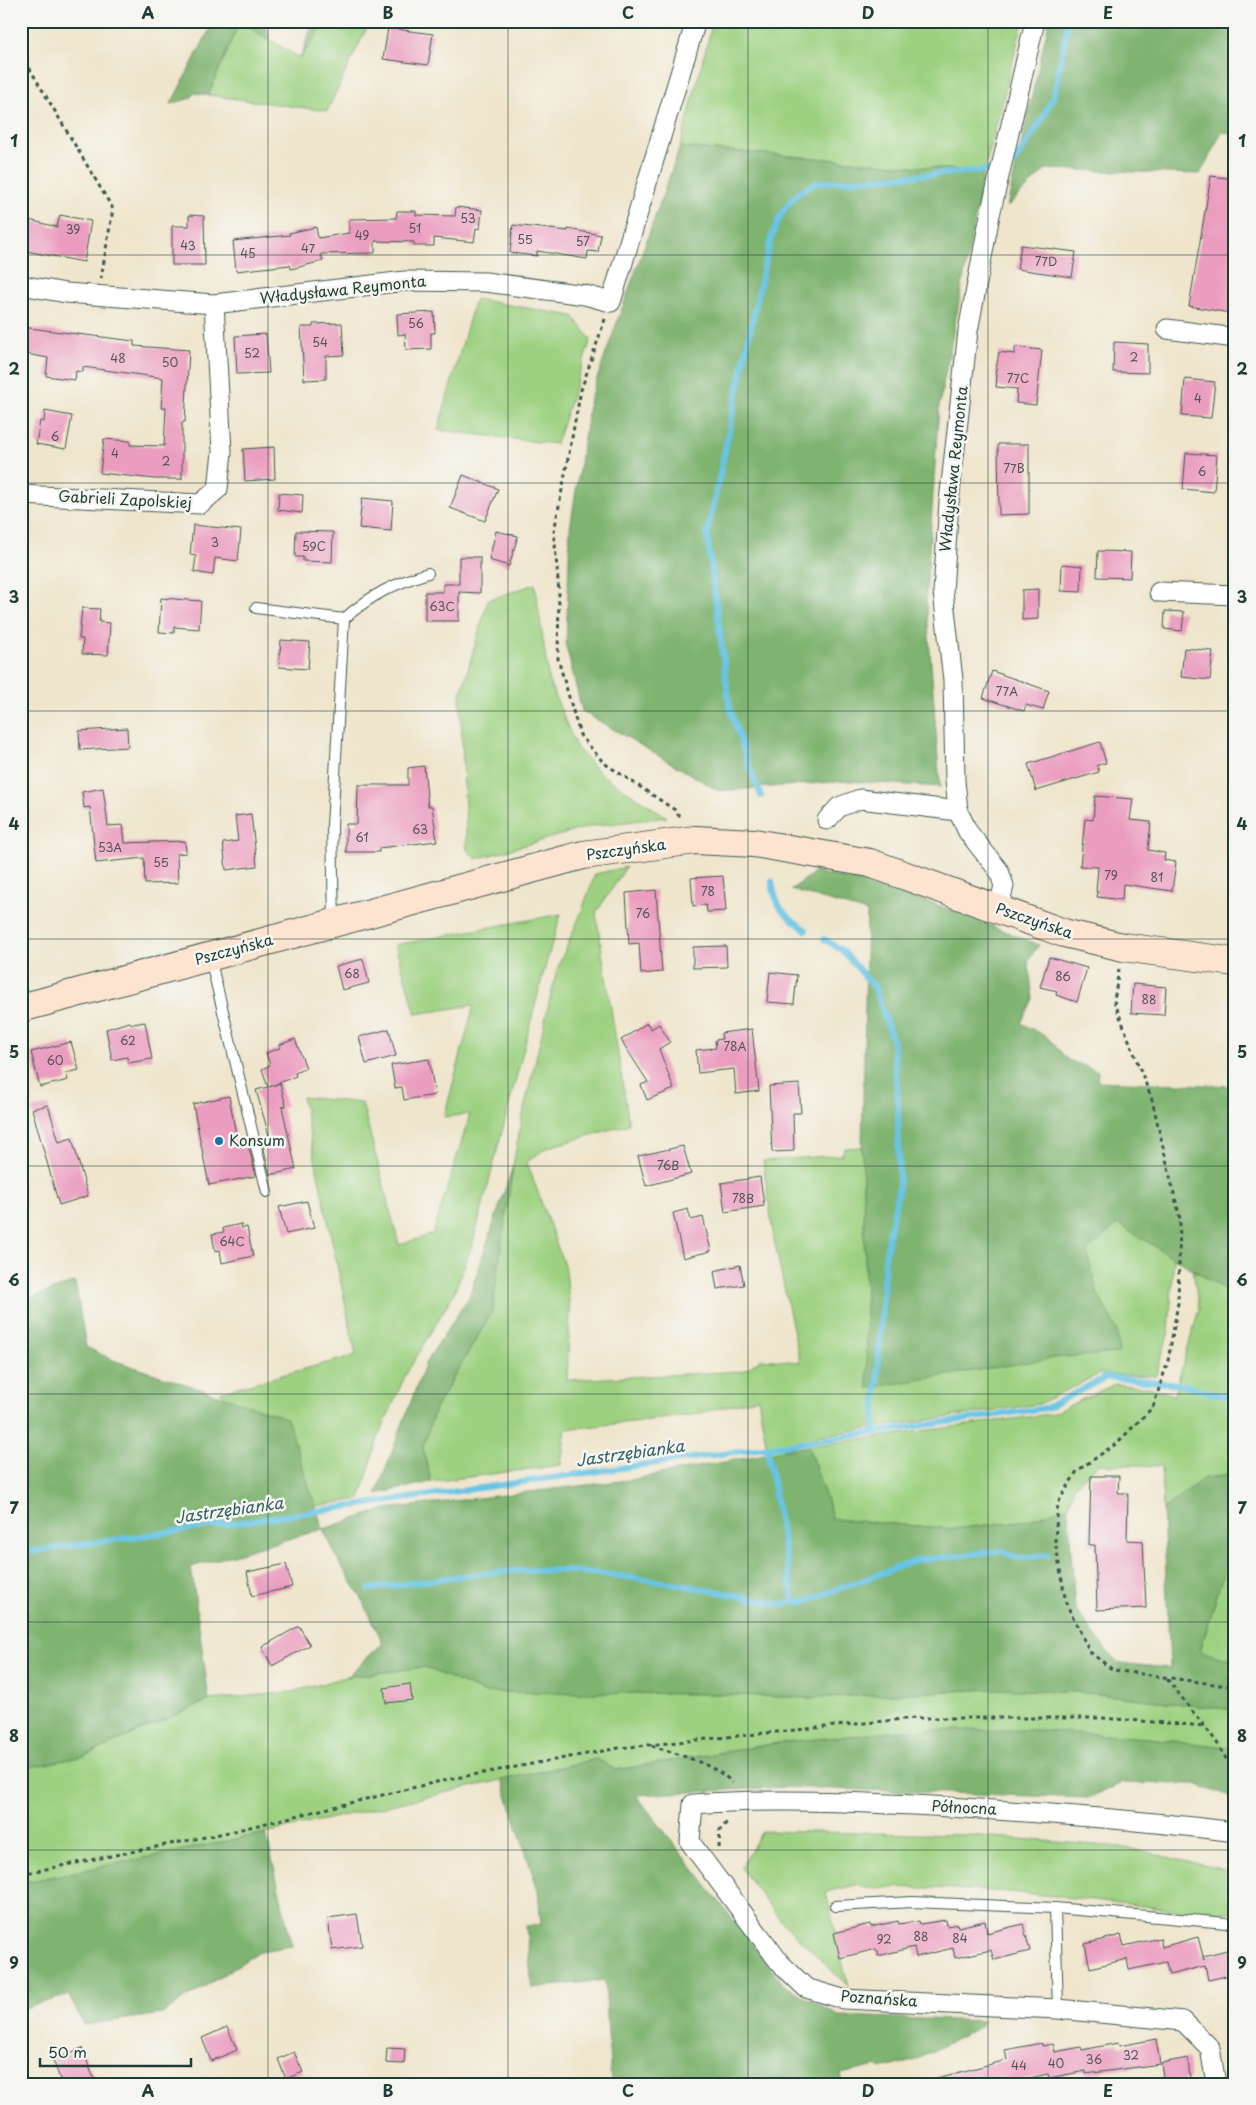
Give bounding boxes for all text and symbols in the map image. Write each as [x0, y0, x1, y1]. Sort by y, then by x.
text: A [142, 0, 155, 24]
text: B [383, 0, 394, 24]
text: C [622, 0, 634, 24]
text: D [862, 0, 874, 24]
text: E [1103, 0, 1113, 24]
text: 1 [10, 128, 18, 152]
text: 1 [1238, 128, 1246, 152]
house number: 53 [460, 209, 476, 227]
house number: 51 [409, 219, 421, 237]
house number: 39 [66, 220, 80, 238]
house number: 49 [355, 226, 369, 244]
house number: 55 [517, 230, 533, 248]
house number: 57 [576, 232, 590, 250]
house number: 43 [180, 236, 196, 254]
house number: 47 [301, 239, 316, 257]
house number: 45 [240, 244, 256, 262]
house number: 77D [1035, 252, 1057, 270]
street label: Władysława Reymonta [259, 268, 428, 309]
house number: 56 [408, 314, 424, 332]
house number: 54 [312, 333, 328, 351]
house number: 52 [244, 344, 260, 362]
house number: 2 [1130, 348, 1138, 366]
house number: 48 [110, 349, 126, 367]
house number: 50 [162, 353, 178, 371]
text: 2 [8, 356, 20, 380]
text: 2 [1236, 356, 1248, 380]
house number: 77C [1007, 369, 1029, 387]
street label: Władysława Reymonta [932, 384, 973, 553]
house number: 4 [1194, 389, 1202, 407]
house number: 6 [51, 427, 59, 445]
house number: 4 [111, 444, 119, 462]
house number: 2 [162, 452, 170, 470]
house number: 77B [1003, 459, 1025, 477]
house number: 6 [1198, 462, 1206, 480]
street label: Gabrieli Zapolskiej [58, 484, 192, 513]
house number: 3 [211, 533, 219, 551]
house number: 59C [302, 537, 326, 555]
text: 3 [9, 584, 19, 608]
text: 3 [1237, 584, 1247, 608]
house number: 63C [429, 597, 455, 615]
house number: 77A [996, 682, 1018, 700]
text: 4 [9, 811, 20, 835]
text: 4 [1237, 811, 1248, 835]
house number: 63 [412, 820, 428, 838]
house number: 61 [355, 828, 369, 846]
street label: Pszczyńska [584, 831, 668, 865]
house number: 53A [98, 838, 122, 856]
house number: 55 [153, 853, 169, 871]
house number: 79 [1104, 866, 1118, 884]
house number: 81 [1151, 868, 1163, 886]
house number: 78 [701, 882, 715, 900]
street label: Pszczyńska [993, 896, 1077, 944]
house number: 76 [636, 904, 650, 922]
street label: Pszczyńska [192, 927, 276, 970]
house number: 68 [344, 964, 360, 982]
house number: 86 [1055, 967, 1071, 985]
house number: 88 [1142, 990, 1156, 1008]
house number: 62 [120, 1031, 136, 1049]
house number: 78A [723, 1037, 747, 1055]
text: 5 [9, 1039, 19, 1063]
text: 5 [1237, 1039, 1247, 1063]
house number: 60 [46, 1051, 64, 1069]
place label: Konsum [229, 1128, 285, 1151]
marker: Konsum [213, 1135, 225, 1147]
house number: 76B [657, 1156, 679, 1174]
house number: 78B [732, 1189, 754, 1207]
house number: 64C [219, 1232, 245, 1250]
text: 6 [8, 1267, 20, 1291]
text: 6 [1236, 1267, 1248, 1291]
water label: Jastrzębianka [574, 1432, 687, 1471]
water label: Jastrzębianka [173, 1489, 286, 1528]
text: 7 [9, 1495, 19, 1519]
text: 7 [1237, 1495, 1247, 1519]
text: 8 [9, 1723, 19, 1747]
text: 8 [1237, 1723, 1247, 1747]
street label: Północna [931, 1793, 998, 1820]
house number: 88 [914, 1927, 928, 1945]
house number: 84 [952, 1929, 968, 1947]
house number: 92 [876, 1930, 892, 1948]
text: 9 [9, 1950, 19, 1974]
text: 9 [1237, 1950, 1247, 1974]
street label: Poznańska [840, 1983, 919, 2012]
scale bar [40, 2035, 191, 2067]
text: 50 m [48, 2040, 87, 2063]
house number: 32 [1123, 2046, 1139, 2064]
house number: 36 [1086, 2050, 1102, 2068]
house number: 40 [1048, 2054, 1065, 2072]
house number: 44 [1011, 2056, 1027, 2074]
text: A [142, 2078, 155, 2102]
text: B [383, 2078, 394, 2102]
text: C [622, 2078, 634, 2102]
text: D [862, 2078, 874, 2102]
text: E [1103, 2078, 1113, 2102]

